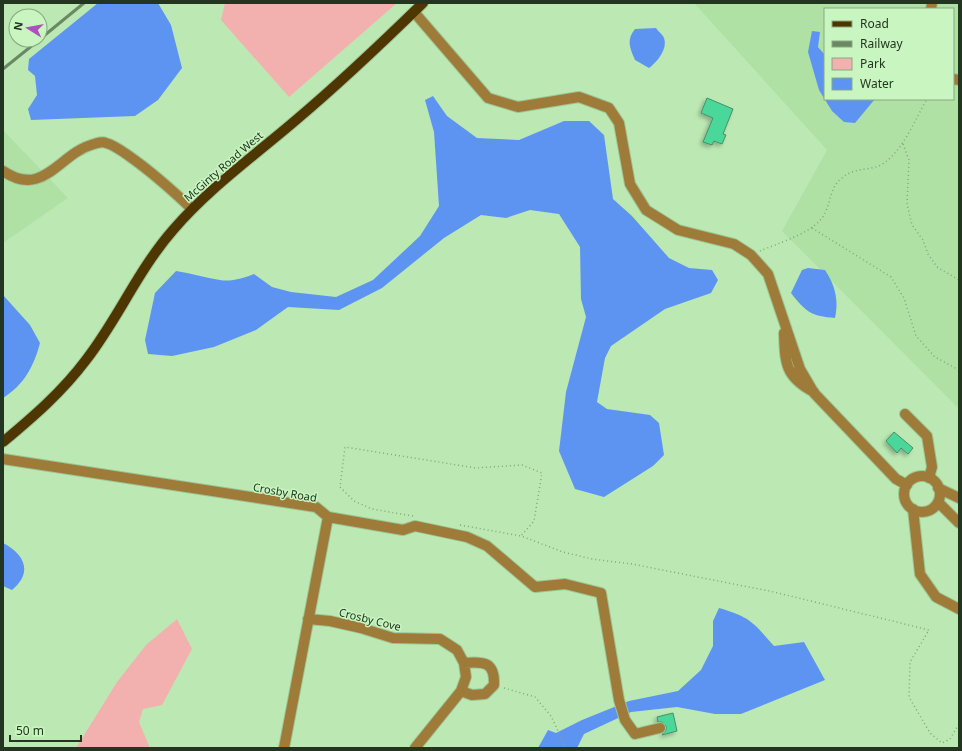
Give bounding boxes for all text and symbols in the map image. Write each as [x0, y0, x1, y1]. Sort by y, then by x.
north arrow [8, 8, 48, 48]
legend [824, 8, 954, 100]
text: Road [860, 15, 889, 32]
text: N [9, 20, 26, 32]
text: Railway [860, 35, 904, 52]
text: Park [860, 55, 886, 72]
text: Water [860, 75, 894, 92]
street label: McGinty Road West [180, 127, 266, 204]
street label: Crosby Road [252, 479, 318, 505]
street label: Crosby Cove [337, 604, 403, 634]
scale bar [10, 717, 81, 743]
text: 50 m [16, 722, 44, 739]

